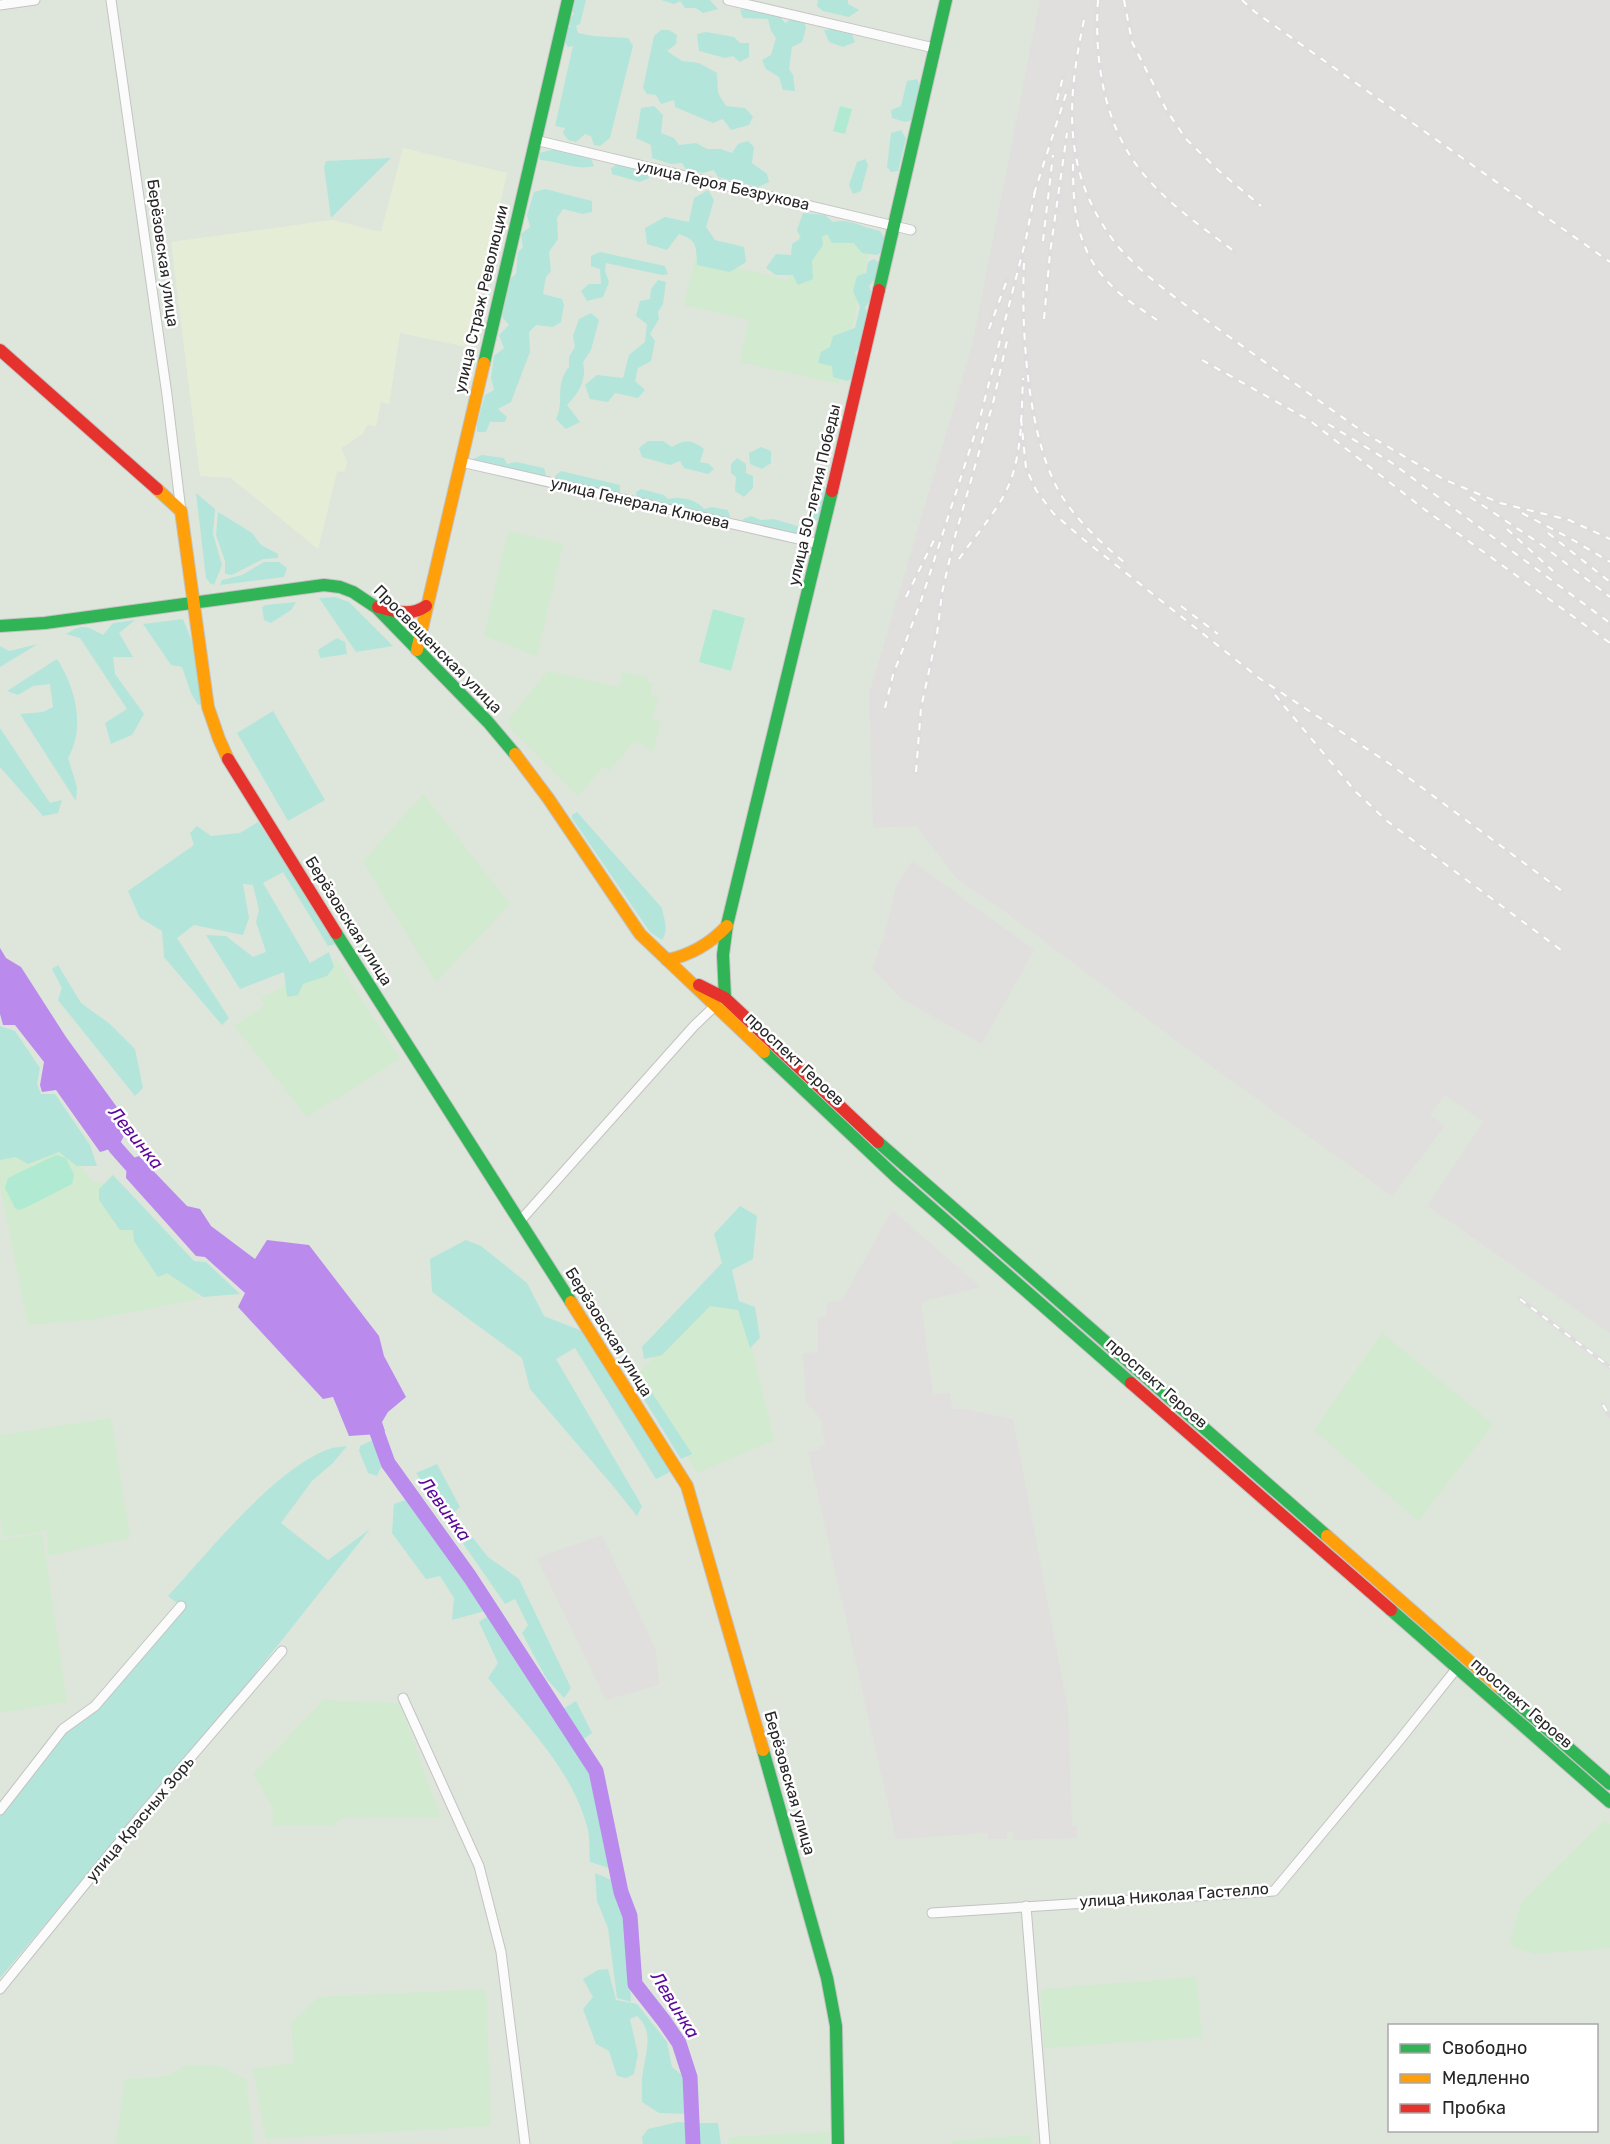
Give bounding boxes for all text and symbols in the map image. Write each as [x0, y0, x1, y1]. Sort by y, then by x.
street label: улица Героя Безрукова [635, 156, 811, 214]
street label: Берёзовская улица [143, 178, 183, 328]
street label: улица Страж Революции [450, 203, 512, 395]
street label: улица 50-летия Победы [784, 402, 844, 588]
street label: улица Генерала Клюева [549, 473, 731, 533]
street label: Просвещенская улица [370, 581, 506, 717]
street label: Берёзовская улица [301, 853, 397, 989]
street label: проспект Героев [742, 1008, 848, 1110]
water label: Левинка [103, 1101, 168, 1174]
street label: Берёзовская улица [561, 1264, 657, 1400]
street label: проспект Героев [1102, 1334, 1212, 1432]
water label: Левинка [414, 1472, 476, 1546]
street label: проспект Героев [1467, 1654, 1577, 1752]
street label: Берёзовская улица [760, 1709, 820, 1857]
street label: улица Красных Зорь [82, 1753, 198, 1885]
street label: улица Николая Гастелло [1079, 1879, 1269, 1911]
water label: Левинка [645, 1967, 704, 2043]
legend [1388, 2024, 1598, 2132]
text: Свободно [1442, 2037, 1527, 2059]
text: Медленно [1442, 2067, 1530, 2089]
text: Пробка [1442, 2097, 1506, 2119]

